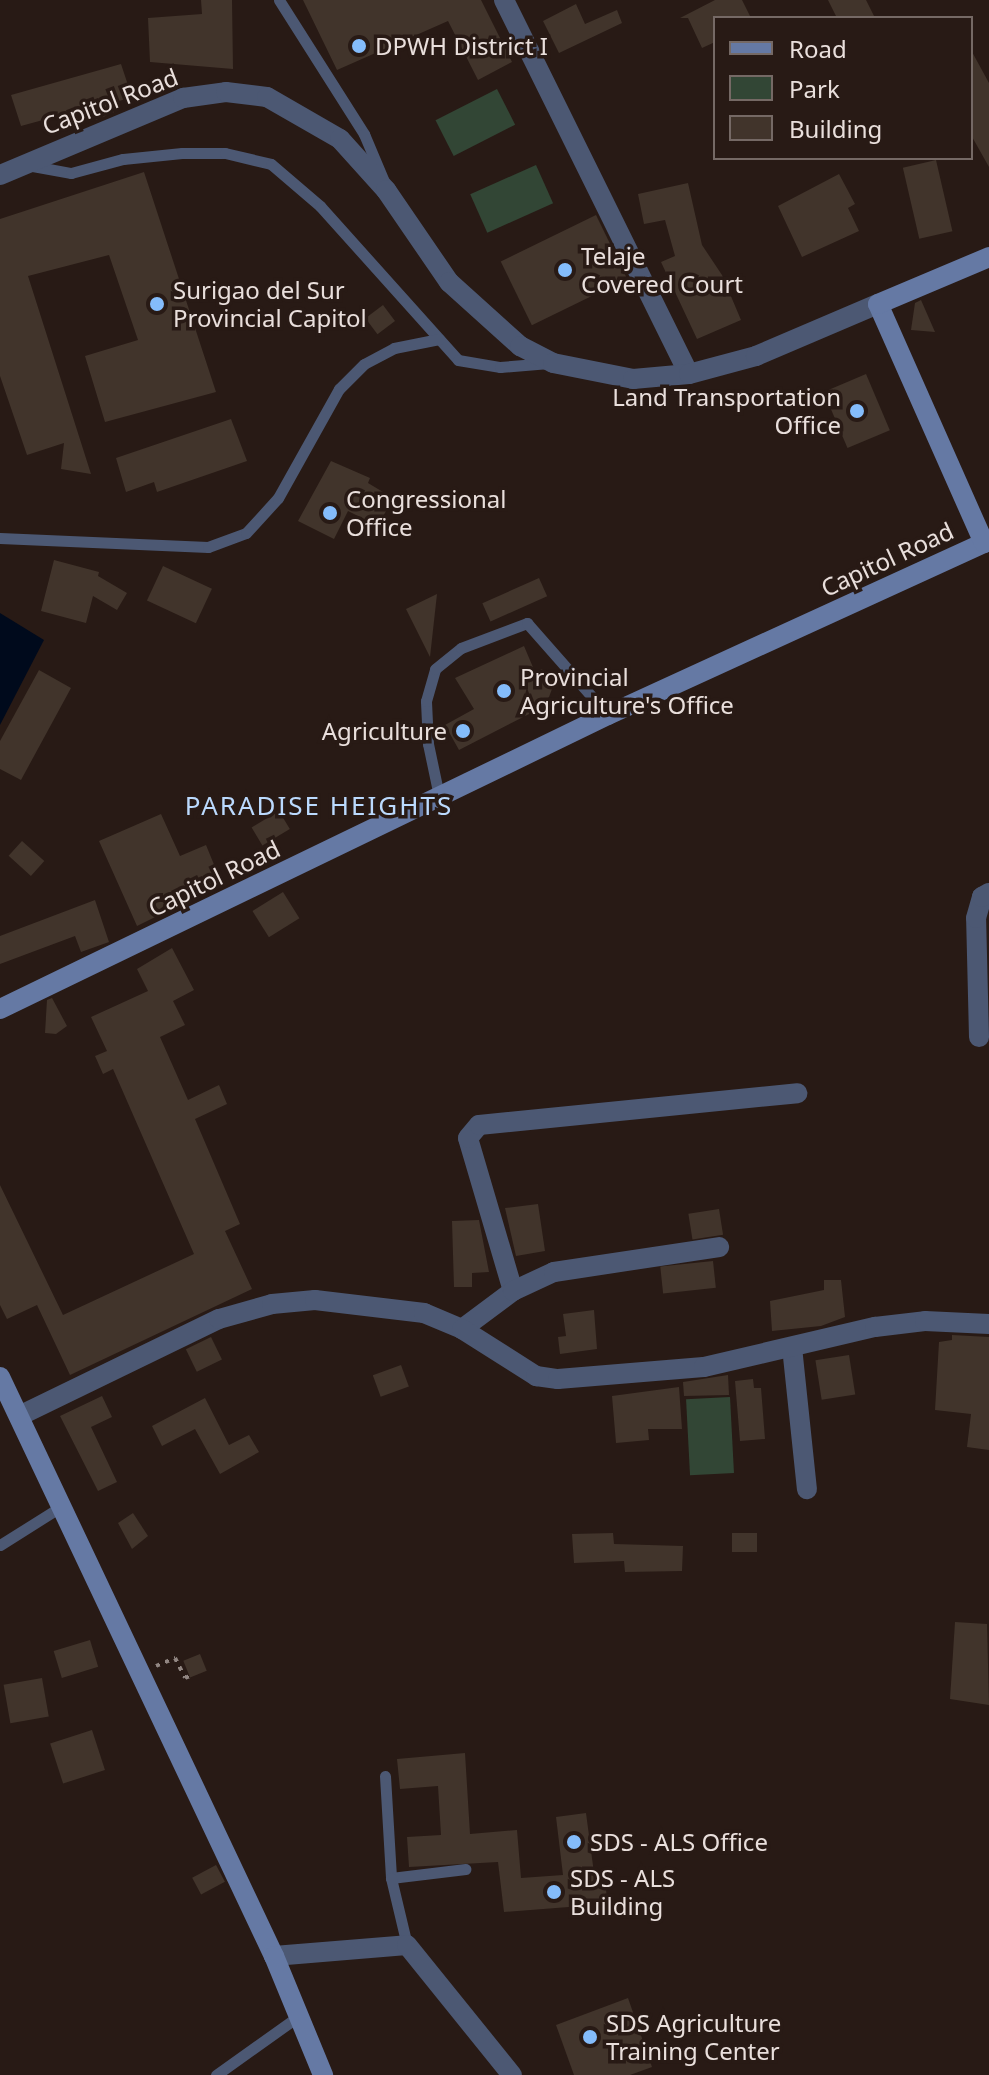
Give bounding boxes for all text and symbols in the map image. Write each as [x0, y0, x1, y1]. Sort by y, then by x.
legend [713, 16, 973, 160]
place label: DPWH District I [375, 32, 548, 60]
text: Road [789, 32, 847, 65]
marker: DPWH District I [350, 37, 368, 55]
street label: Capitol Road [38, 62, 182, 140]
text: Park [789, 72, 840, 105]
text: Building [789, 112, 882, 145]
place label: Telaje Covered Court [581, 242, 743, 298]
marker: Telaje Covered Court [556, 261, 574, 279]
place label: Surigao del Sur Provincial Capitol [173, 276, 367, 332]
marker: Surigao del Sur Provincial Capitol [148, 295, 166, 313]
place label: Land Transportation Office [612, 383, 841, 439]
marker: Land Transportation Office [848, 402, 866, 420]
place label: Congressional Office [346, 485, 506, 541]
marker: Congressional Office [321, 504, 339, 522]
street label: Capitol Road [816, 516, 958, 602]
place label: Provincial Agriculture's Office [520, 663, 734, 719]
marker: Provincial Agriculture's Office [495, 682, 513, 700]
place label: Agriculture [322, 717, 447, 745]
marker: Agriculture [454, 722, 472, 740]
district label: PARADISE HEIGHTS [185, 790, 453, 822]
street label: Capitol Road [143, 834, 285, 922]
place label: SDS - ALS Office [590, 1828, 768, 1856]
marker: SDS - ALS Office [565, 1833, 583, 1851]
place label: SDS - ALS Building [570, 1864, 675, 1920]
marker: SDS - ALS Building [545, 1883, 563, 1901]
place label: SDS Agriculture Training Center [606, 2009, 781, 2065]
marker: SDS Agriculture Training Center [581, 2028, 599, 2046]

